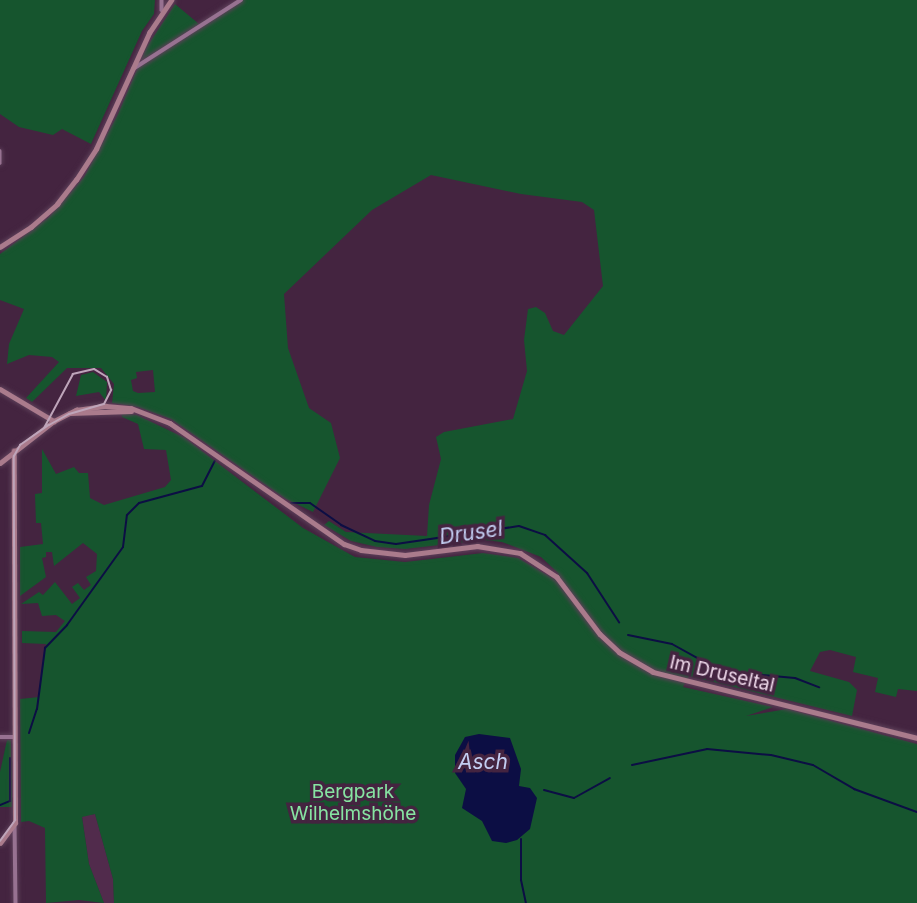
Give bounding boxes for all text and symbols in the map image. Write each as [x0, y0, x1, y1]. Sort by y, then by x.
water label: Drusel [438, 516, 504, 550]
street label: Im Druseltal [667, 651, 777, 697]
water label: Asch [458, 749, 508, 775]
park label: Bergpark Wilhelmshöhe [290, 781, 416, 825]

